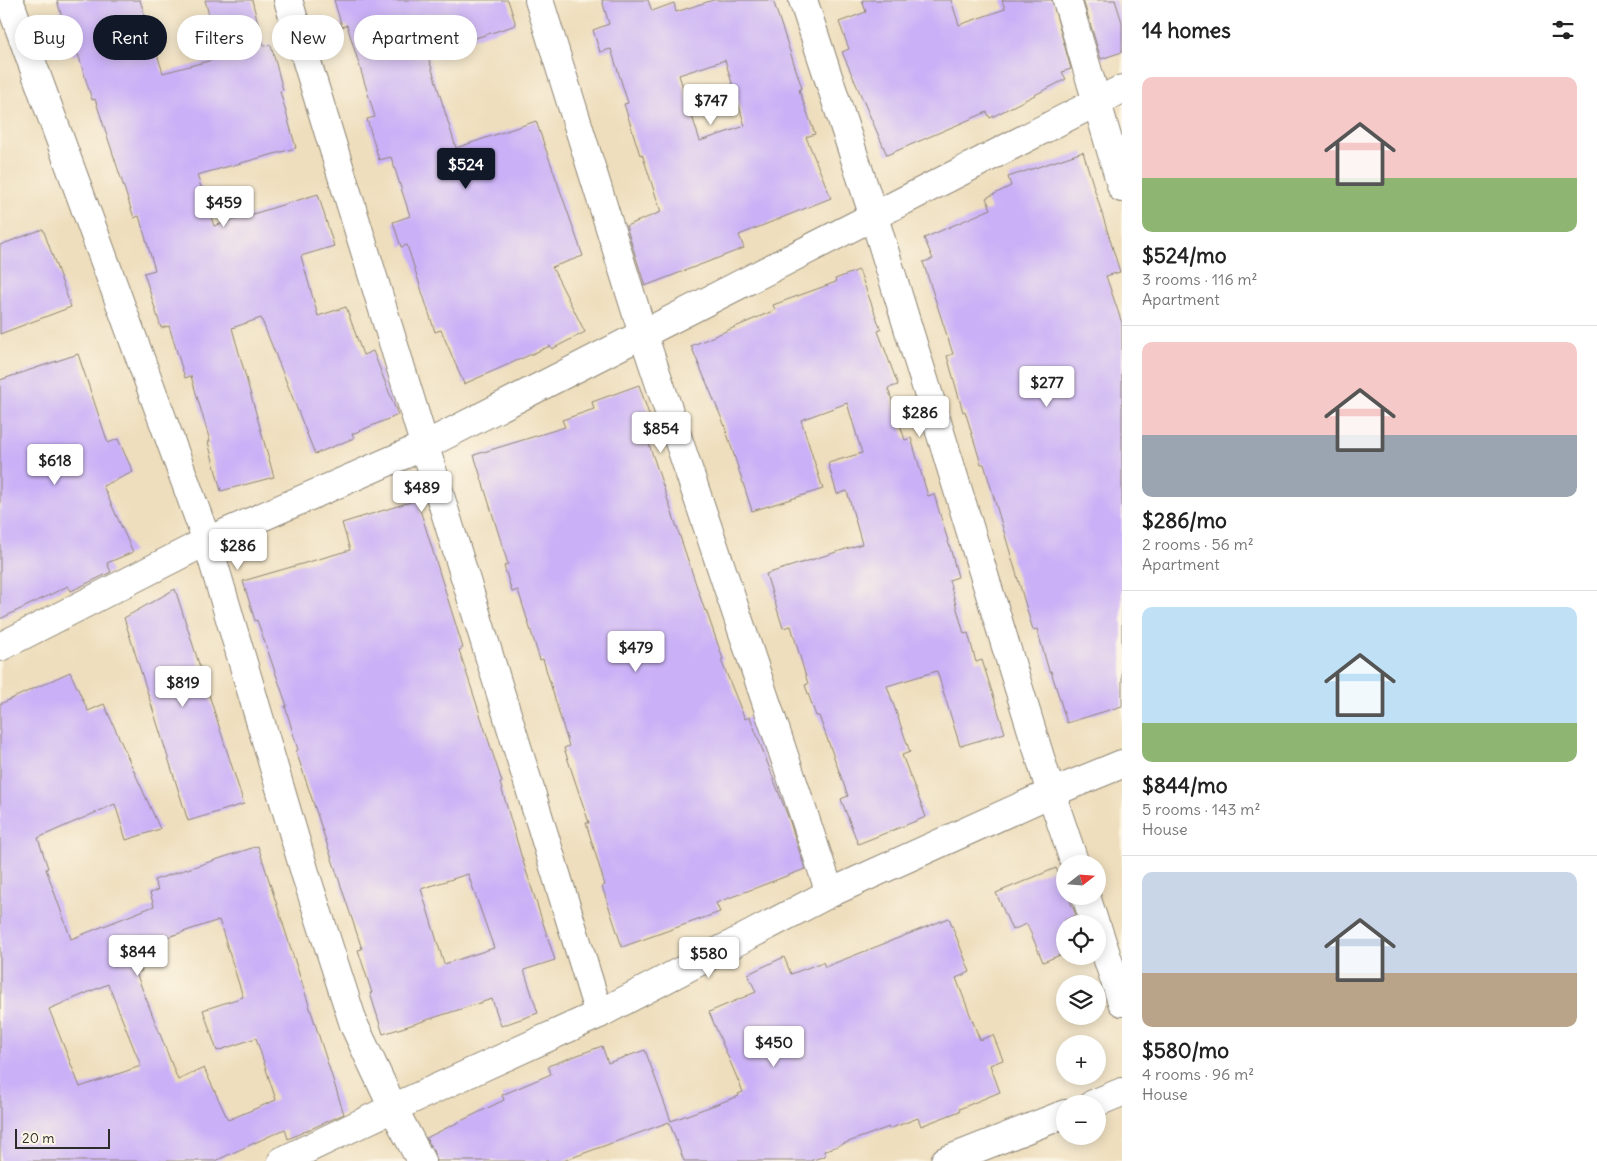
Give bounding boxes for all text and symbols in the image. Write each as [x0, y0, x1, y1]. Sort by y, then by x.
chip: Buy [15, 15, 83, 60]
chip: Rent [93, 15, 167, 60]
chip: Filters [177, 15, 262, 60]
chip: New [272, 15, 344, 60]
chip: Apartment [354, 15, 477, 60]
icon: filters [1549, 16, 1577, 44]
text: 14 homes [1142, 17, 1231, 44]
pin: $747 [681, 84, 741, 126]
text: $747 [694, 90, 728, 110]
icon: home [1315, 109, 1405, 199]
pin: $524 [436, 148, 496, 190]
text: $524 [448, 154, 484, 174]
pin: $459 [194, 186, 254, 228]
text: $459 [206, 192, 242, 212]
text: $524/mo [1142, 242, 1227, 269]
text: 3 rooms · 116 m² [1142, 269, 1258, 289]
text: Apartment [1142, 289, 1220, 309]
pin: $277 [1017, 366, 1077, 408]
text: $277 [1030, 372, 1064, 392]
icon: home [1315, 375, 1405, 465]
pin: $286 [890, 396, 950, 438]
text: $286 [902, 402, 938, 422]
pin: $854 [631, 412, 691, 454]
text: $854 [643, 418, 679, 438]
pin: $618 [25, 444, 85, 486]
text: $618 [38, 450, 72, 470]
pin: $489 [392, 470, 452, 513]
text: $489 [404, 477, 440, 497]
text: $286/mo [1142, 507, 1227, 534]
pin: $286 [208, 528, 268, 571]
text: 2 rooms · 56 m² [1142, 534, 1254, 554]
text: $286 [220, 535, 256, 555]
text: Apartment [1142, 554, 1220, 574]
pin: $479 [606, 630, 666, 673]
text: $479 [619, 637, 654, 657]
icon: home [1315, 640, 1405, 730]
pin: $819 [153, 666, 213, 708]
text: $819 [166, 672, 200, 692]
text: $844/mo [1142, 772, 1228, 799]
text: 5 rooms · 143 m² [1142, 799, 1260, 819]
text: House [1142, 819, 1188, 839]
north arrow [1056, 855, 1106, 905]
map controls [1056, 855, 1106, 1145]
icon: home [1315, 905, 1405, 995]
button: locate [1056, 915, 1106, 965]
pin: $844 [108, 934, 168, 977]
pin: $580 [679, 936, 739, 979]
text: $844 [120, 941, 156, 961]
text: $580 [690, 943, 728, 963]
button: layers [1056, 975, 1106, 1025]
pin: $450 [744, 1026, 804, 1068]
text: $450 [755, 1032, 793, 1052]
button: + [1056, 1035, 1106, 1085]
text: $580/mo [1142, 1037, 1229, 1064]
text: 4 rooms · 96 m² [1142, 1064, 1254, 1084]
text: House [1142, 1084, 1188, 1104]
button: − [1056, 1095, 1106, 1145]
scale bar [15, 1126, 110, 1149]
text: 20 m [22, 1129, 55, 1147]

